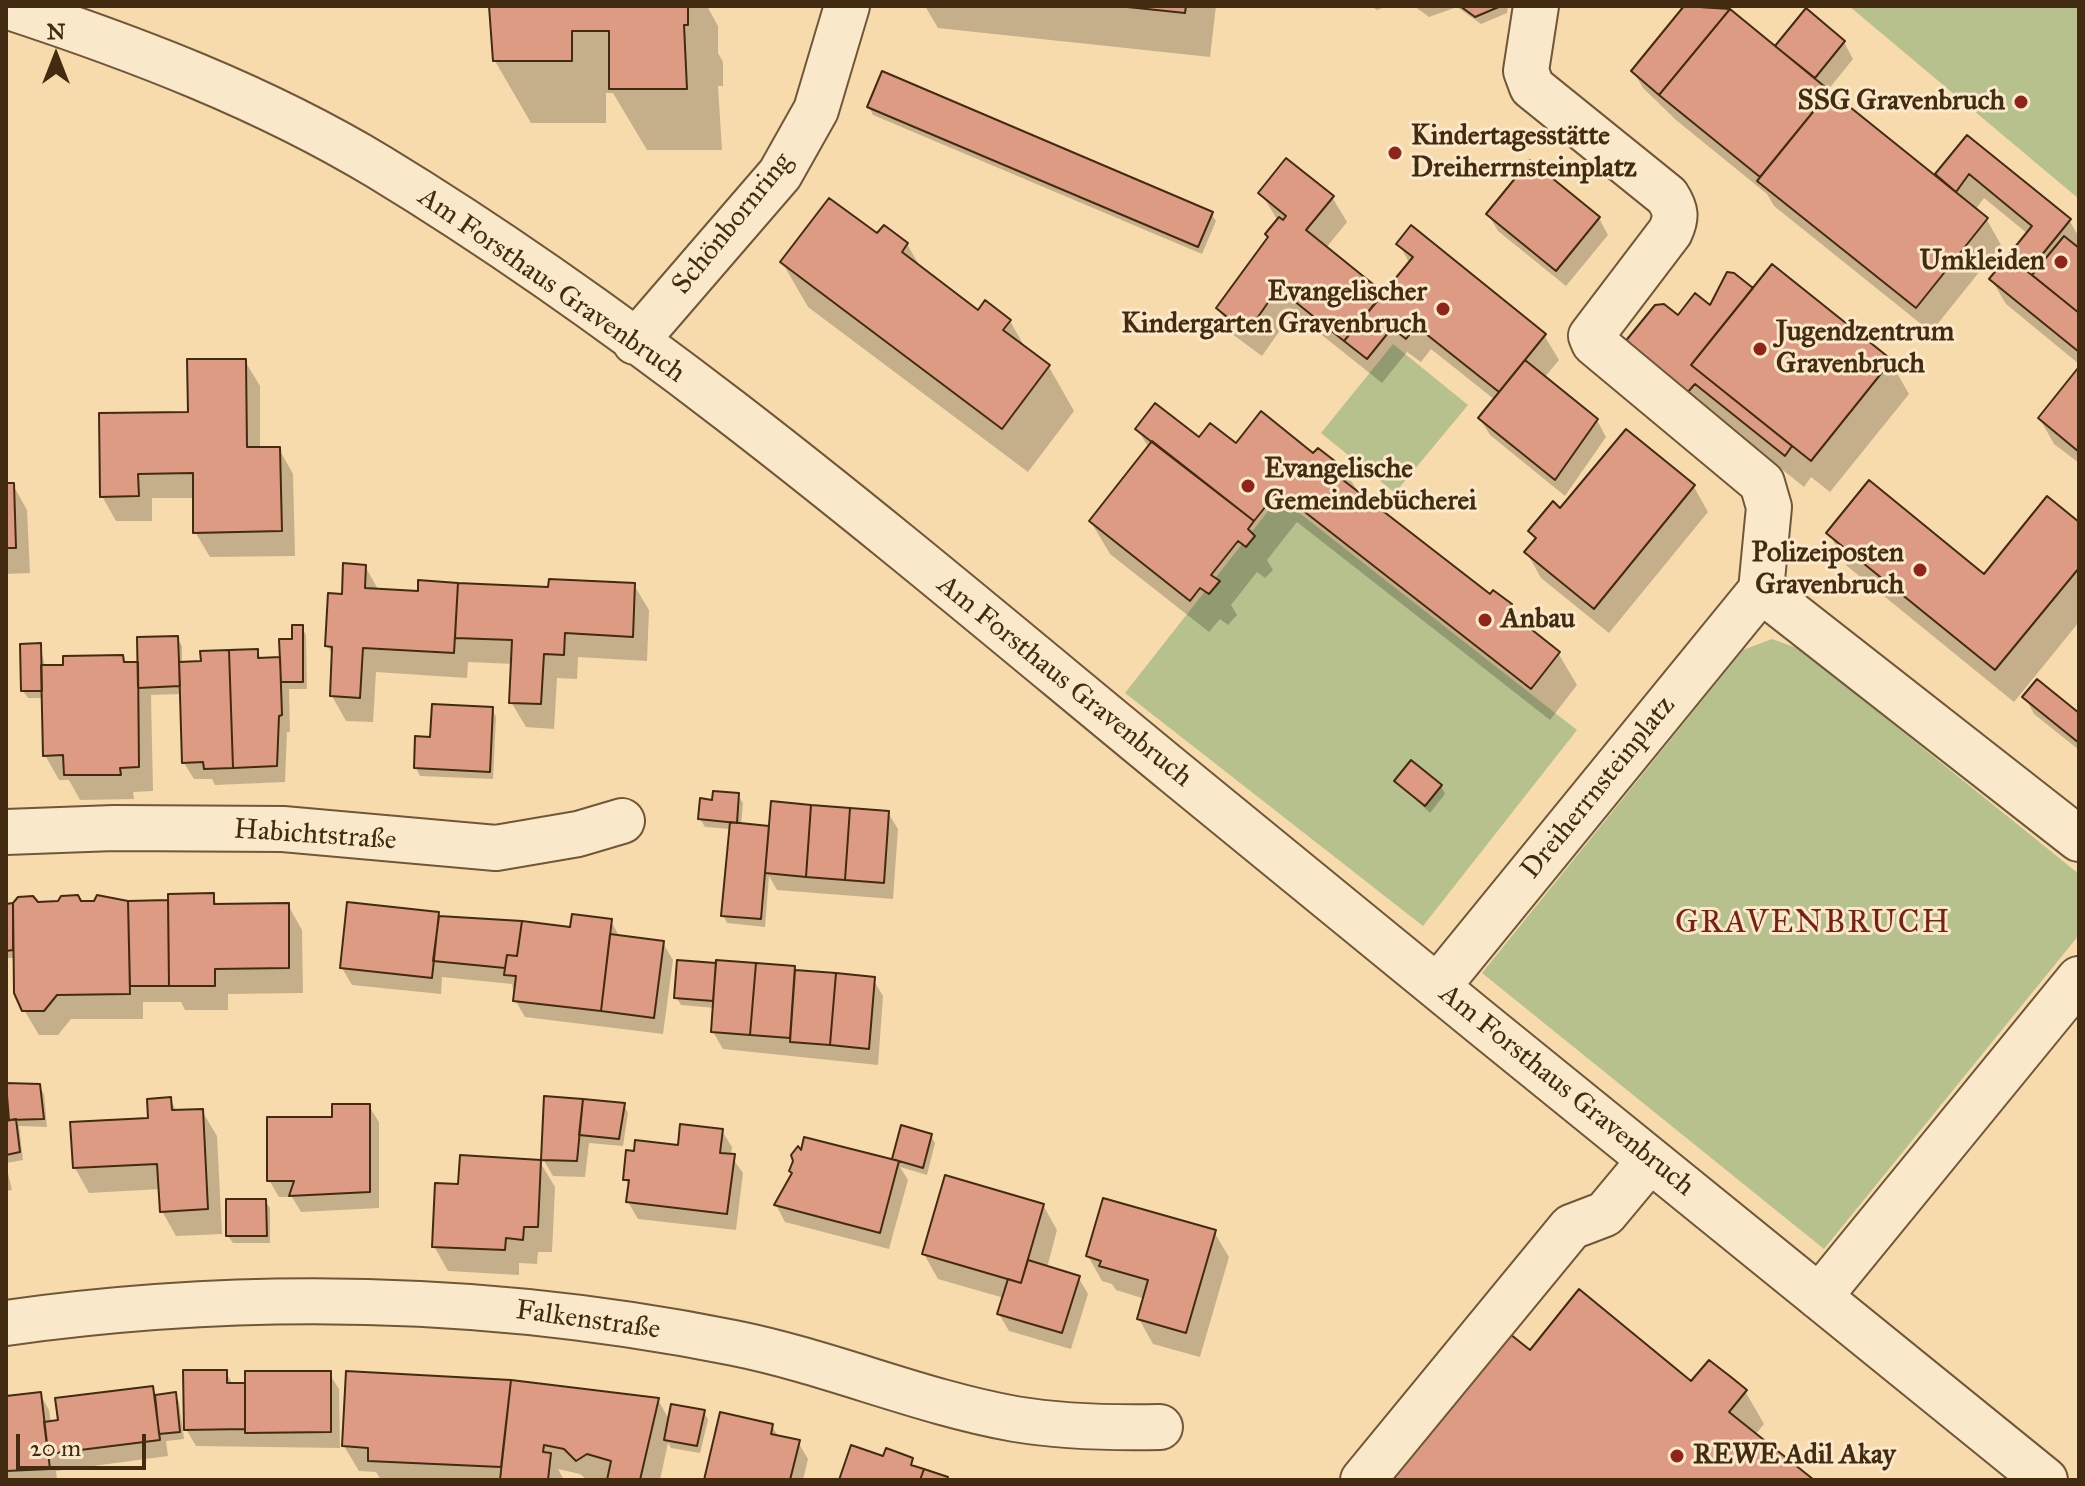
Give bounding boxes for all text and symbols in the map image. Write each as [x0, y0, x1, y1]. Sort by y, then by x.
north arrow [16, 16, 96, 96]
text: N [47, 18, 65, 45]
place label: SSG Gravenbruch [1798, 85, 2005, 119]
marker: SSG Gravenbruch [2012, 93, 2030, 111]
place label: Kindertagesstätte Dreiherrnsteinplatz [1411, 120, 1637, 186]
marker: Kindertagesstätte Dreiherrnsteinplatz [1386, 144, 1404, 162]
street label: Schönbornring [666, 146, 800, 302]
street label: Am Forsthaus Gravenbruch [411, 181, 691, 391]
place label: Umkleiden [1919, 245, 2045, 279]
marker: Umkleiden [2052, 253, 2070, 271]
place label: Evangelischer Kindergarten Gravenbruch [1121, 276, 1427, 342]
marker: Evangelischer Kindergarten Gravenbruch [1434, 300, 1452, 318]
place label: Jugendzentrum Gravenbruch [1776, 316, 1954, 382]
marker: Jugendzentrum Gravenbruch [1751, 340, 1769, 358]
place label: Evangelische Gemeindebücherei [1264, 453, 1477, 519]
marker: Evangelische Gemeindebücherei [1239, 477, 1257, 495]
place label: Polizeiposten Gravenbruch [1752, 537, 1904, 603]
marker: Polizeiposten Gravenbruch [1911, 561, 1929, 579]
street label: Am Forsthaus Gravenbruch [930, 569, 1198, 795]
place label: Anbau [1501, 603, 1575, 637]
marker: Anbau [1476, 611, 1494, 629]
street label: Dreiherrnsteinplatz [1515, 690, 1683, 886]
street label: Habichtstraße [233, 814, 397, 858]
district label: GRAVENBRUCH [1675, 905, 1951, 943]
street label: Am Forsthaus Gravenbruch [1432, 978, 1700, 1204]
street label: Falkenstraße [514, 1294, 662, 1348]
scale bar [20, 1418, 150, 1468]
text: 20 m [30, 1433, 81, 1463]
place label: REWE Adil Akay [1693, 1439, 1896, 1473]
marker: REWE Adil Akay [1668, 1447, 1686, 1465]

